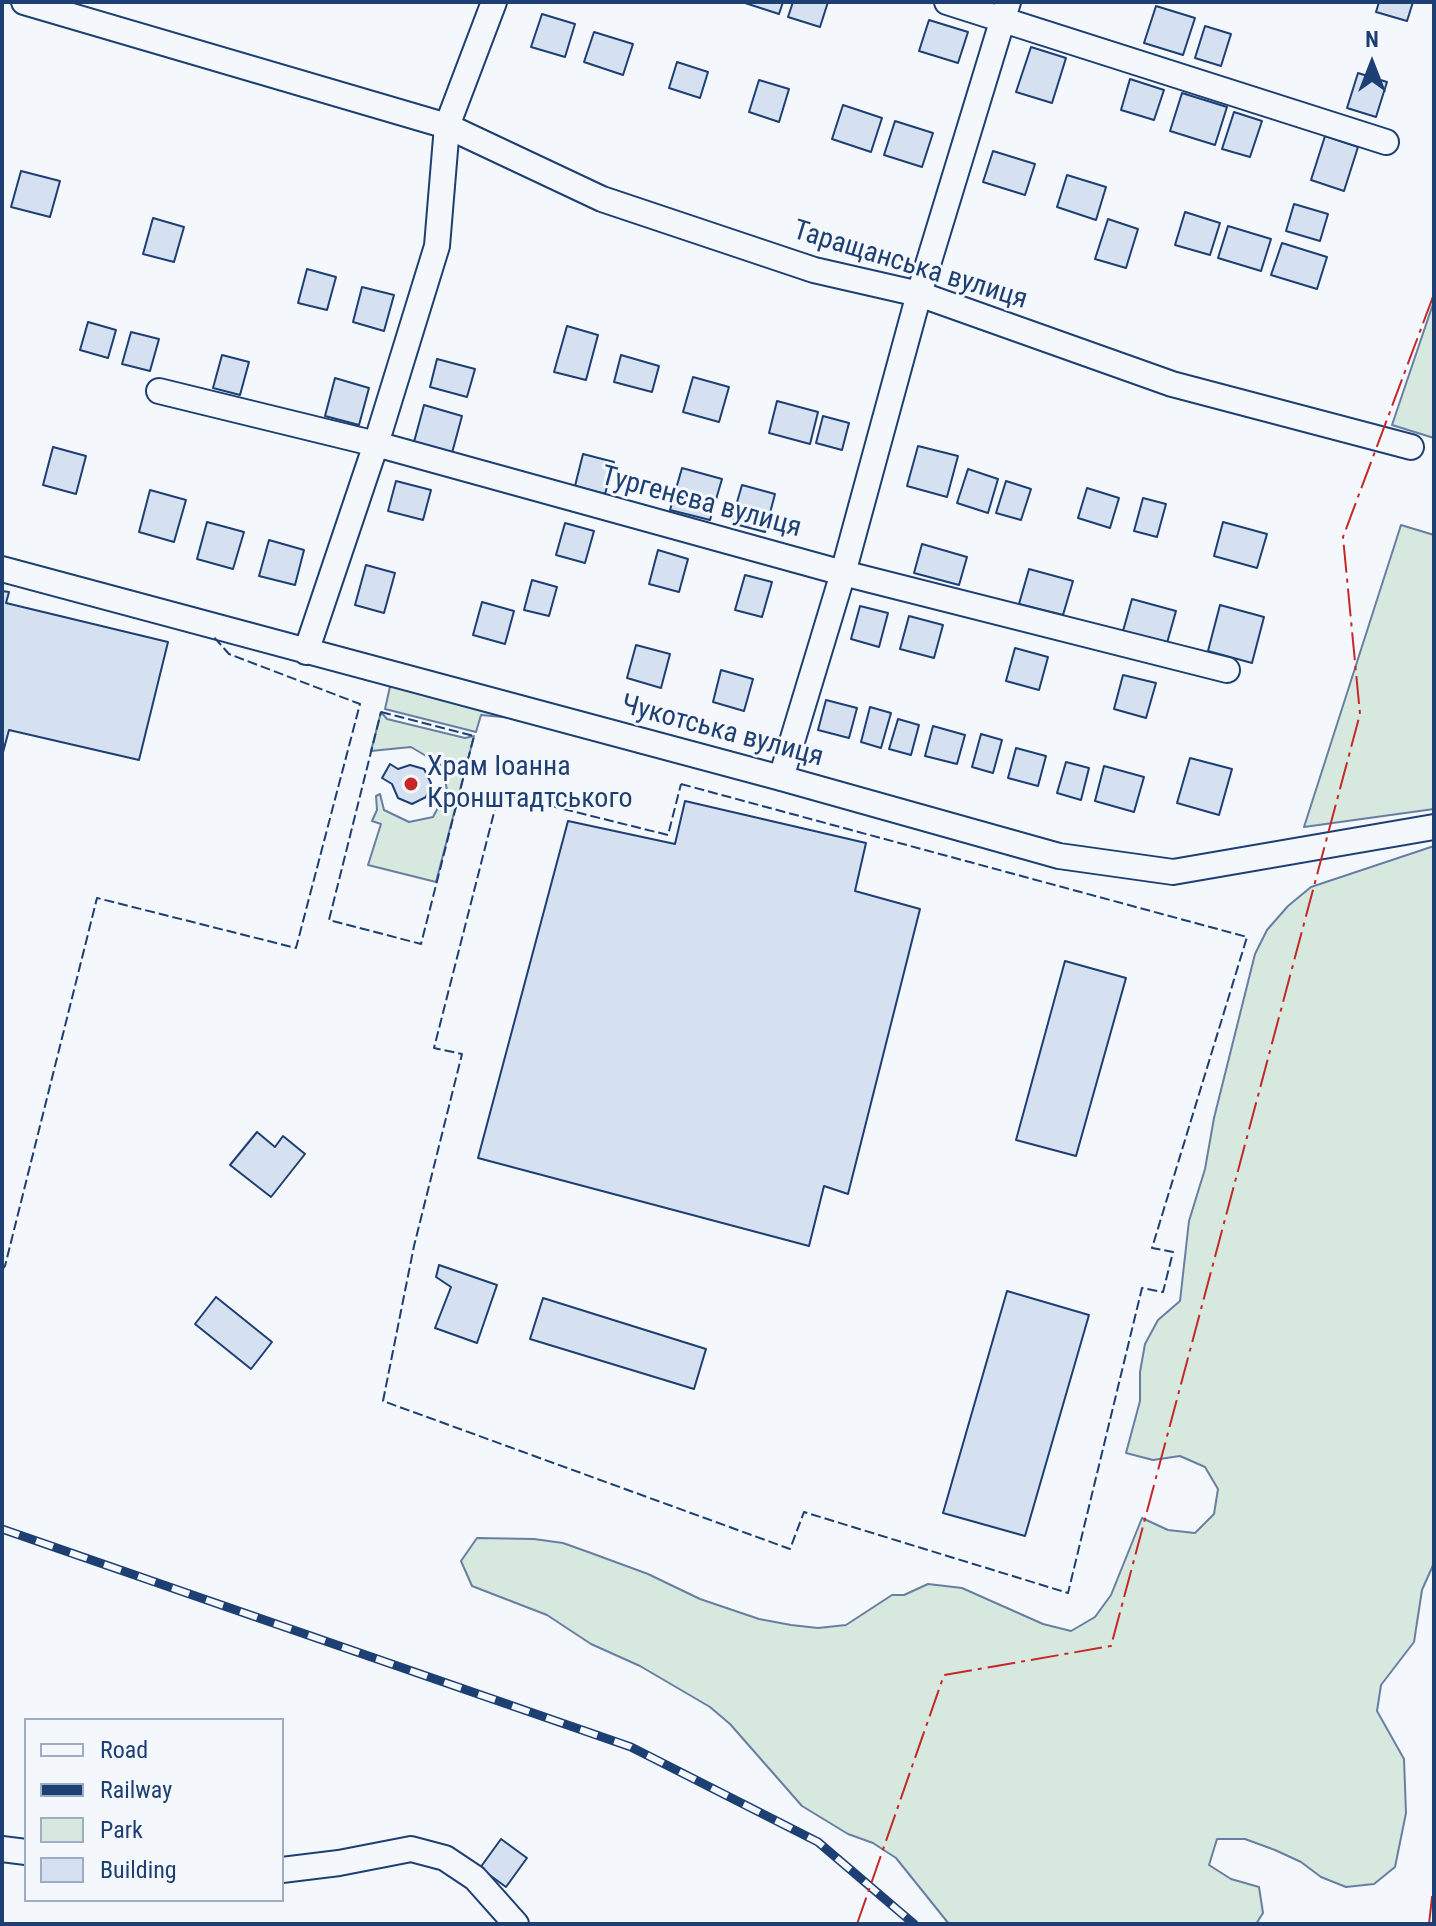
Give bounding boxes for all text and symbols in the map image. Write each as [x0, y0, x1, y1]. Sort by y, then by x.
north arrow [1332, 24, 1412, 104]
text: N [1365, 27, 1379, 52]
street label: Таращанська вулиця [789, 214, 1031, 318]
street label: Тургенєва вулиця [597, 460, 805, 546]
street label: Чукотська вулиця [617, 689, 827, 775]
place label: Храм Іоанна Кронштадтського [427, 751, 633, 817]
marker: Храм Іоанна Кронштадтського [402, 775, 420, 793]
legend [24, 1718, 284, 1902]
text: Road [100, 1736, 148, 1764]
text: Railway [100, 1776, 172, 1804]
text: Park [100, 1816, 143, 1844]
text: Building [100, 1856, 177, 1884]

